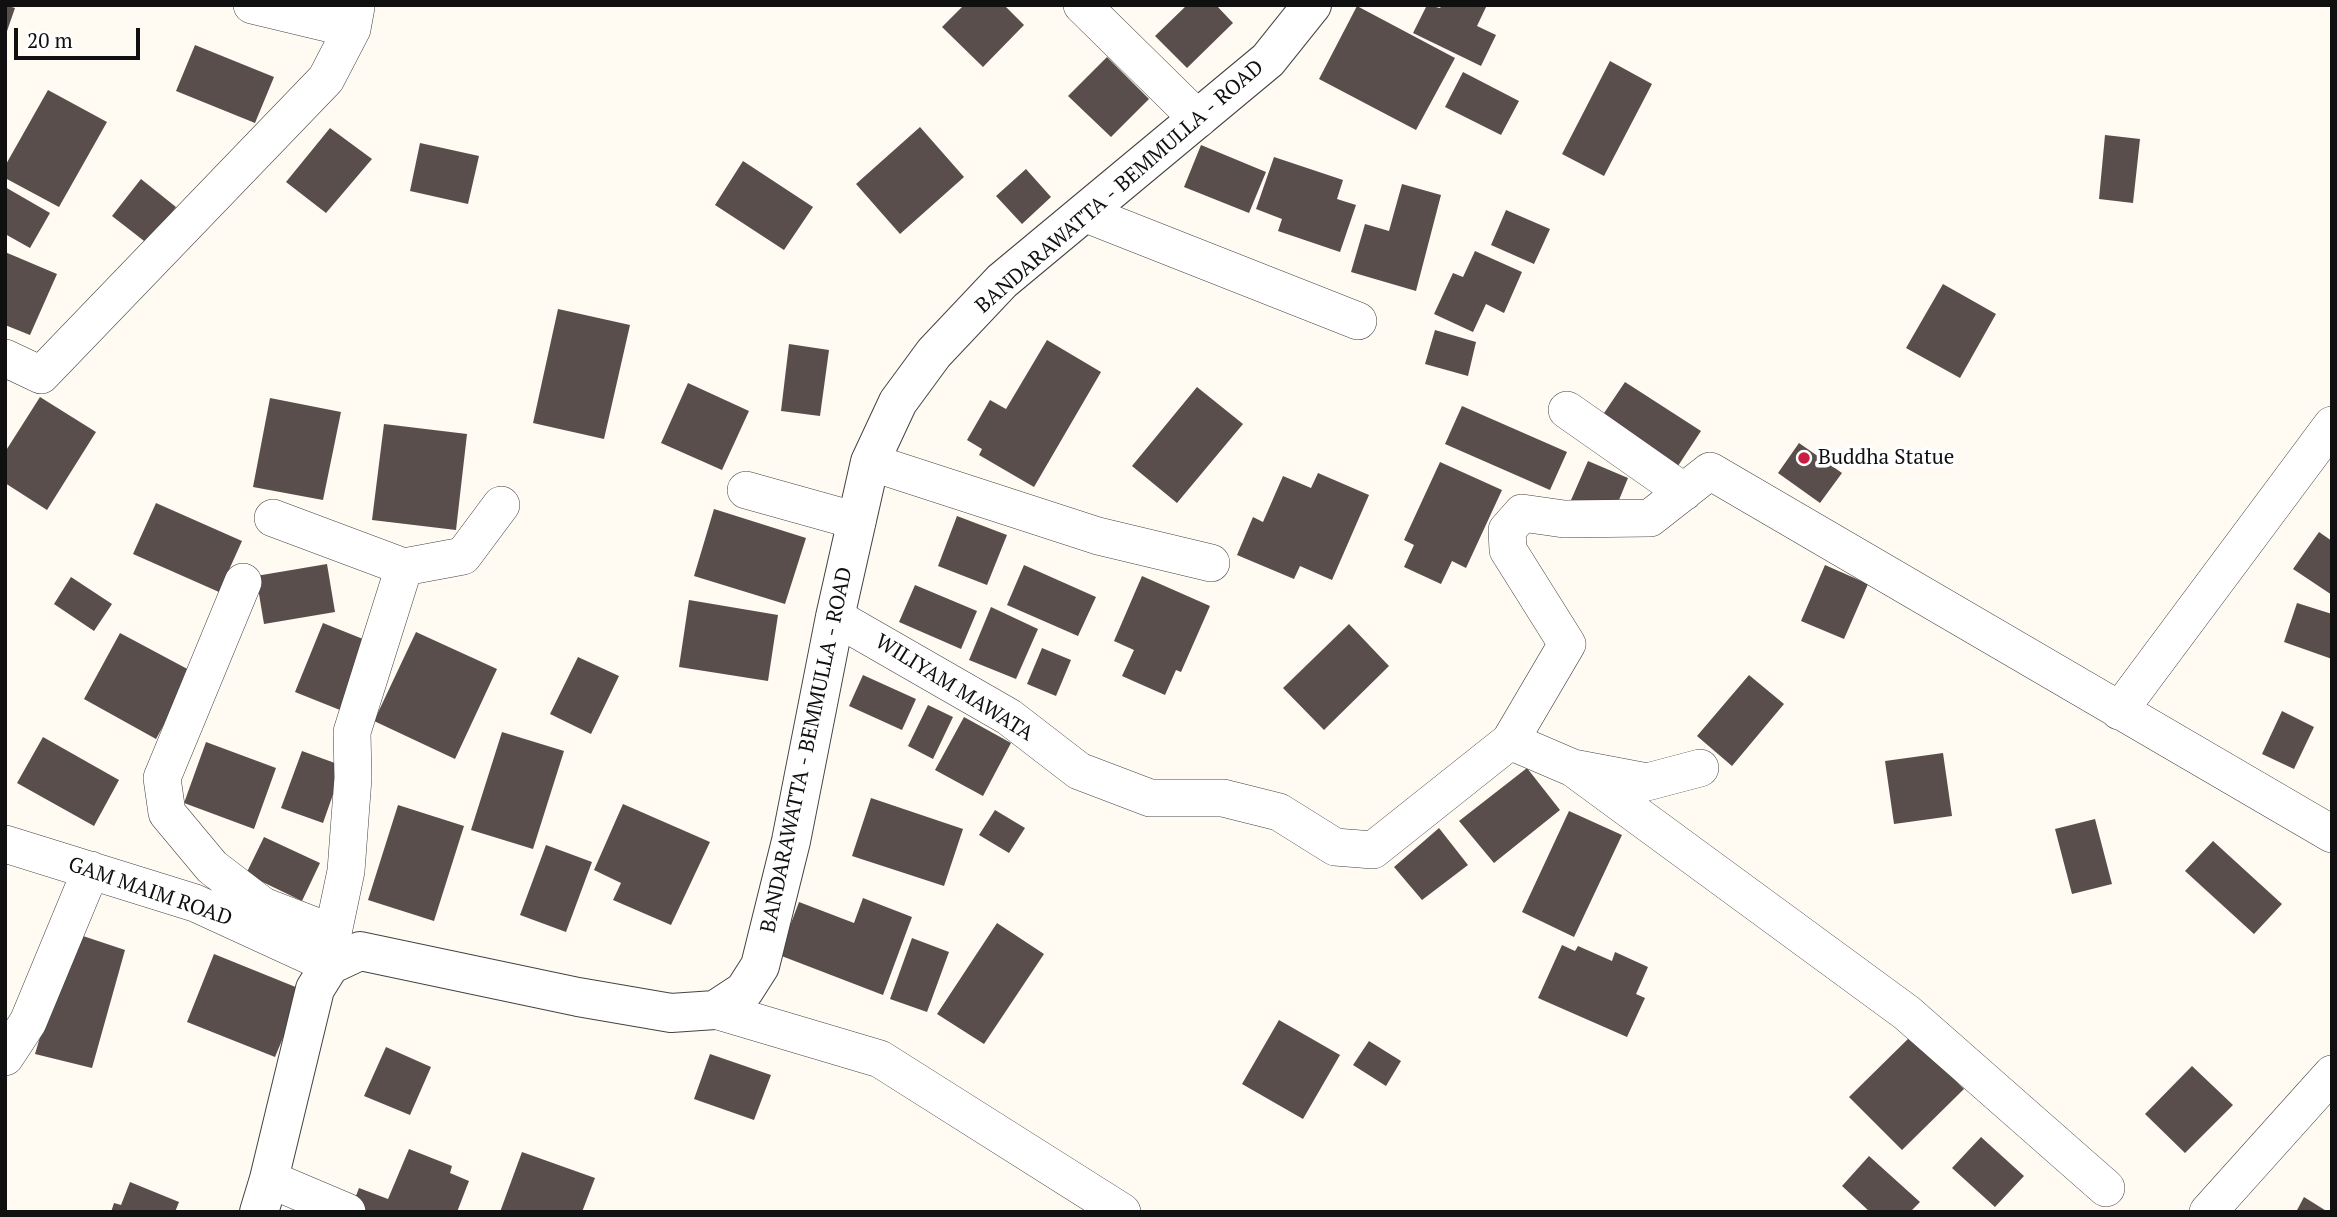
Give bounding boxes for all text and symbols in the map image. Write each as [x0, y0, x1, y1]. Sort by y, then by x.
scale bar [18, 14, 144, 58]
text: 20 m [27, 26, 73, 54]
street label: BANDARAWATTA - BEMMULLA - ROAD [971, 55, 1269, 319]
place label: Buddha Statue [1818, 445, 1954, 471]
marker: Buddha Statue [1796, 450, 1812, 466]
street label: BANDARAWATTA - BEMMULLA - ROAD [756, 565, 858, 935]
street label: WILIYAM MAWATA [870, 629, 1038, 747]
street label: GAM MAIM ROAD [65, 852, 235, 932]

